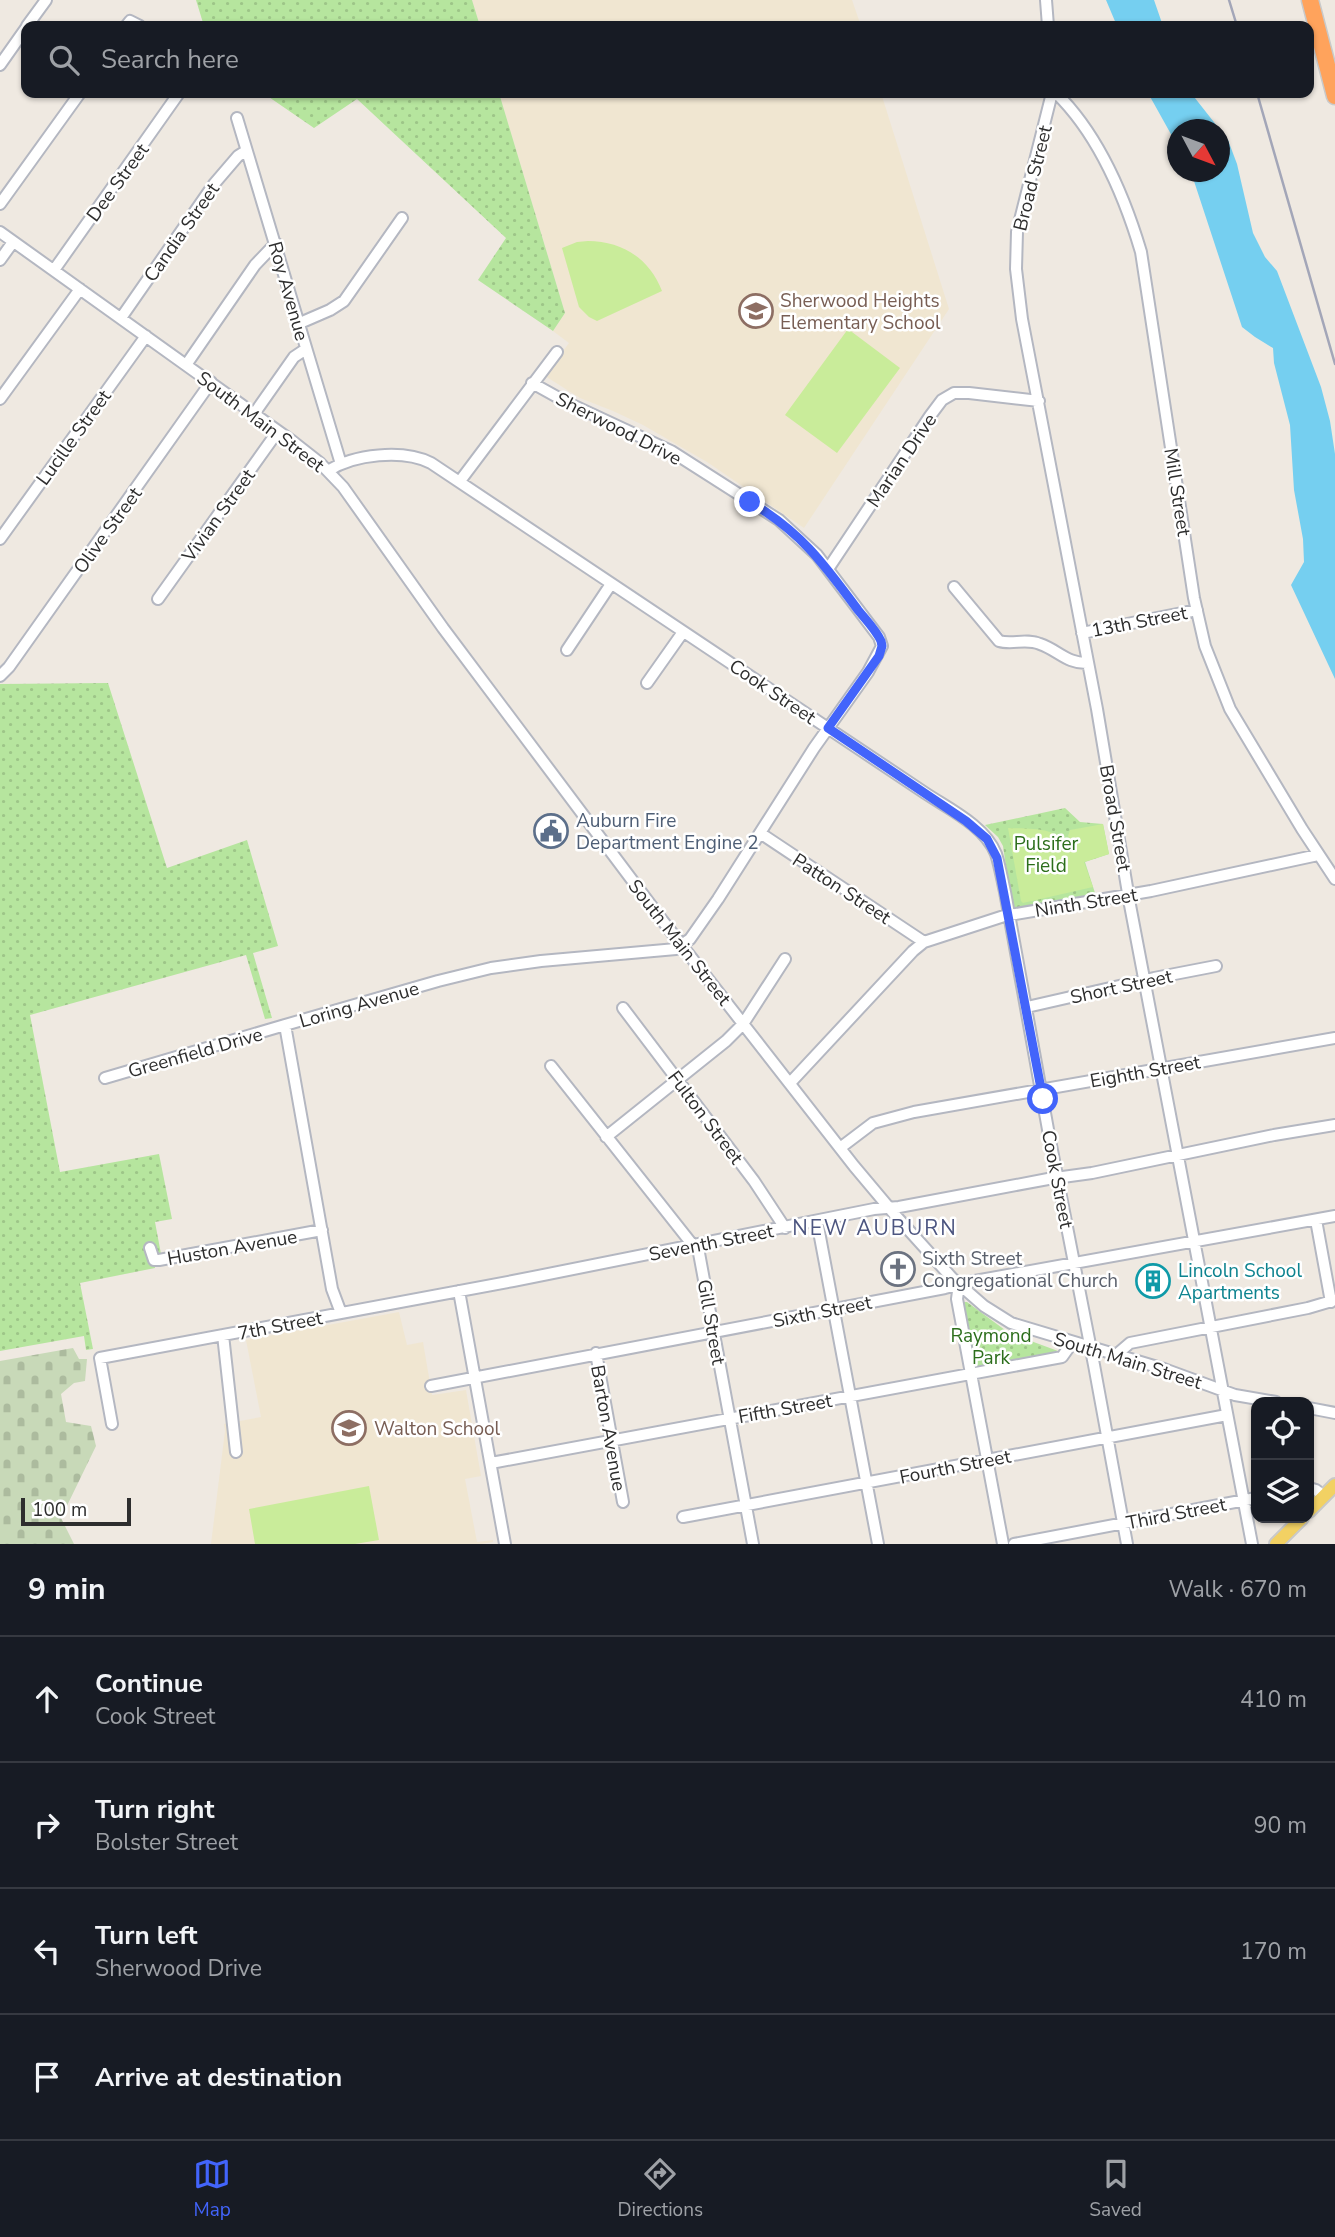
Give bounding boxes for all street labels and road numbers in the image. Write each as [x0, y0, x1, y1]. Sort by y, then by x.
street label: Broad Street [1007, 122, 1059, 234]
street label: Dee Street [81, 138, 155, 227]
street label: Candia Street [138, 177, 226, 287]
street label: Roy Avenue [261, 239, 315, 344]
street label: South Main Street [191, 365, 330, 479]
street label: Lucille Street [30, 384, 117, 491]
street label: Sherwood Drive [551, 386, 686, 472]
street label: Marian Drive [861, 408, 943, 513]
street label: Mill Street [1157, 446, 1197, 538]
street label: Vivian Street [176, 463, 262, 568]
street label: Olive Street [68, 482, 148, 579]
street label: 13th Street [1089, 600, 1190, 644]
street label: Cook Street [724, 653, 821, 731]
street label: Broad Street [1093, 763, 1137, 874]
street label: Patton Street [787, 847, 896, 931]
street label: South Main Street [622, 874, 737, 1011]
street label: Ninth Street [1033, 882, 1140, 924]
street label: Short Street [1068, 963, 1175, 1010]
street label: Loring Avenue [296, 975, 422, 1034]
street label: Greenfield Drive [125, 1021, 266, 1085]
street label: Eighth Street [1088, 1049, 1203, 1094]
street label: Fulton Street [661, 1065, 749, 1170]
street label: Cook Street [1035, 1128, 1079, 1231]
street label: Seventh Street [647, 1218, 776, 1268]
street label: Huston Avenue [165, 1224, 299, 1272]
street label: Gill Street [691, 1277, 731, 1367]
street label: Sixth Street [771, 1290, 874, 1334]
street label: 7th Street [236, 1305, 325, 1347]
street label: South Main Street [1051, 1326, 1205, 1396]
street label: Barton Avenue [584, 1363, 632, 1493]
street label: Fifth Street [736, 1388, 834, 1430]
street label: Fourth Street [897, 1443, 1013, 1490]
street label: Third Street [1124, 1492, 1229, 1536]

